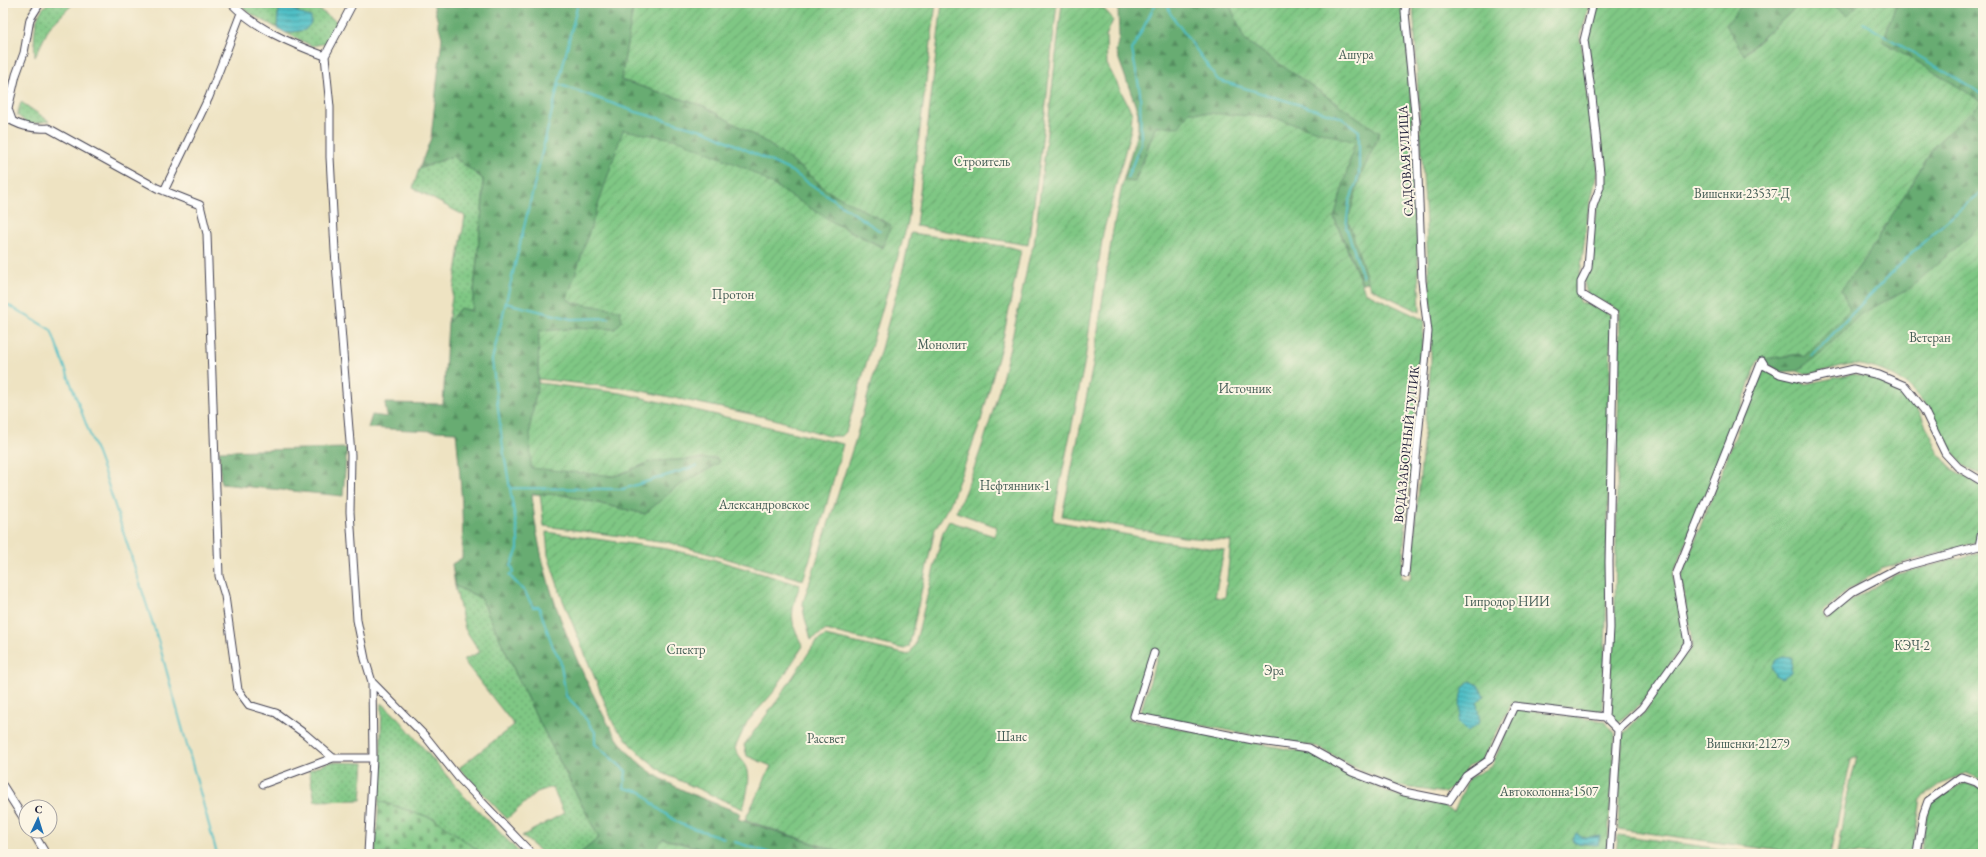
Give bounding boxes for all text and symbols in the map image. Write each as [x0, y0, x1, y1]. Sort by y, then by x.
park label: Ашура [1337, 46, 1374, 63]
street label: САДОВАЯ УЛИЦА [1394, 104, 1417, 217]
park label: Строитель [954, 153, 1010, 170]
park label: Вишенки-23537-Д [1694, 185, 1790, 202]
park label: Протон [712, 286, 754, 303]
park label: Ветеран [1909, 329, 1951, 346]
park label: Монолит [917, 336, 967, 353]
street label: ВОДАЗАБОРНЫЙ ТУПИК [1390, 364, 1423, 523]
park label: Источник [1218, 380, 1272, 397]
park label: Нефтянник-1 [980, 477, 1050, 494]
park label: Александровское [718, 496, 809, 513]
park label: Гипродор НИИ [1465, 593, 1550, 610]
park label: КЭЧ-2 [1894, 637, 1931, 654]
park label: Спектр [666, 641, 706, 658]
park label: Эра [1264, 662, 1285, 679]
park label: Шанс [997, 728, 1027, 745]
park label: Рассвет [807, 730, 846, 747]
park label: Вишенки-21279 [1706, 735, 1790, 752]
park label: Автоколонна-1507 [1499, 783, 1599, 800]
north arrow [18, 799, 58, 839]
text: С [34, 802, 43, 816]

